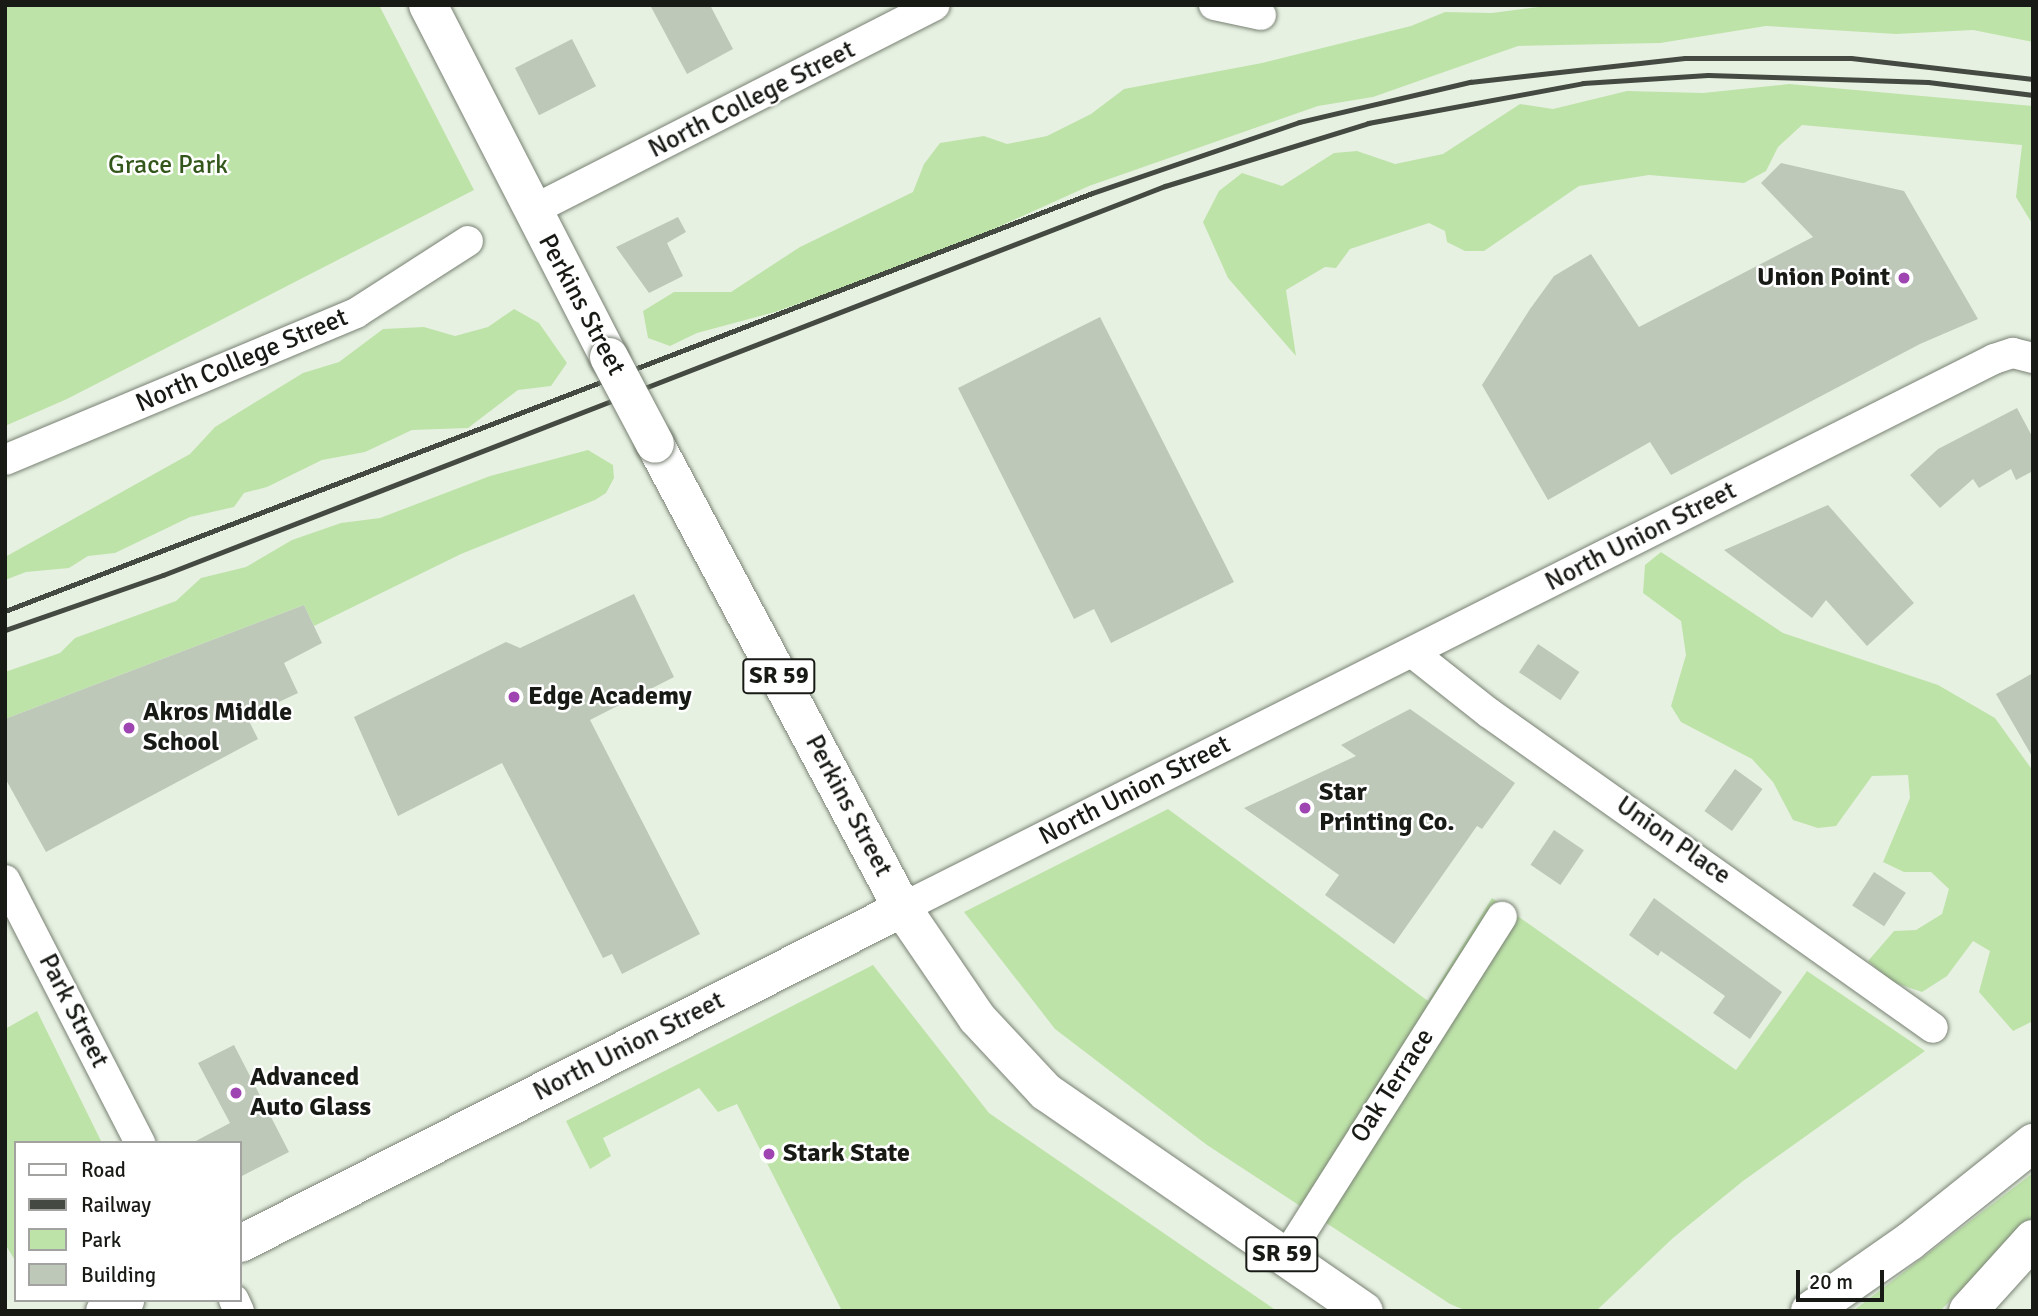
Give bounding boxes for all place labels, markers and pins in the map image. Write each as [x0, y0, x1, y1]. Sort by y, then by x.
place label: Union Point [1757, 262, 1890, 294]
marker: Union Point [1896, 270, 1912, 286]
place label: Edge Academy [528, 681, 692, 713]
marker: Edge Academy [506, 689, 522, 705]
place label: Akros Middle School [143, 697, 292, 758]
marker: Akros Middle School [121, 720, 137, 736]
place label: Star Printing Co. [1319, 777, 1455, 838]
marker: Star Printing Co. [1297, 800, 1313, 816]
place label: Advanced Auto Glass [250, 1062, 371, 1124]
marker: Advanced Auto Glass [228, 1085, 244, 1101]
place label: Stark State [783, 1138, 910, 1170]
marker: Stark State [761, 1146, 777, 1162]

